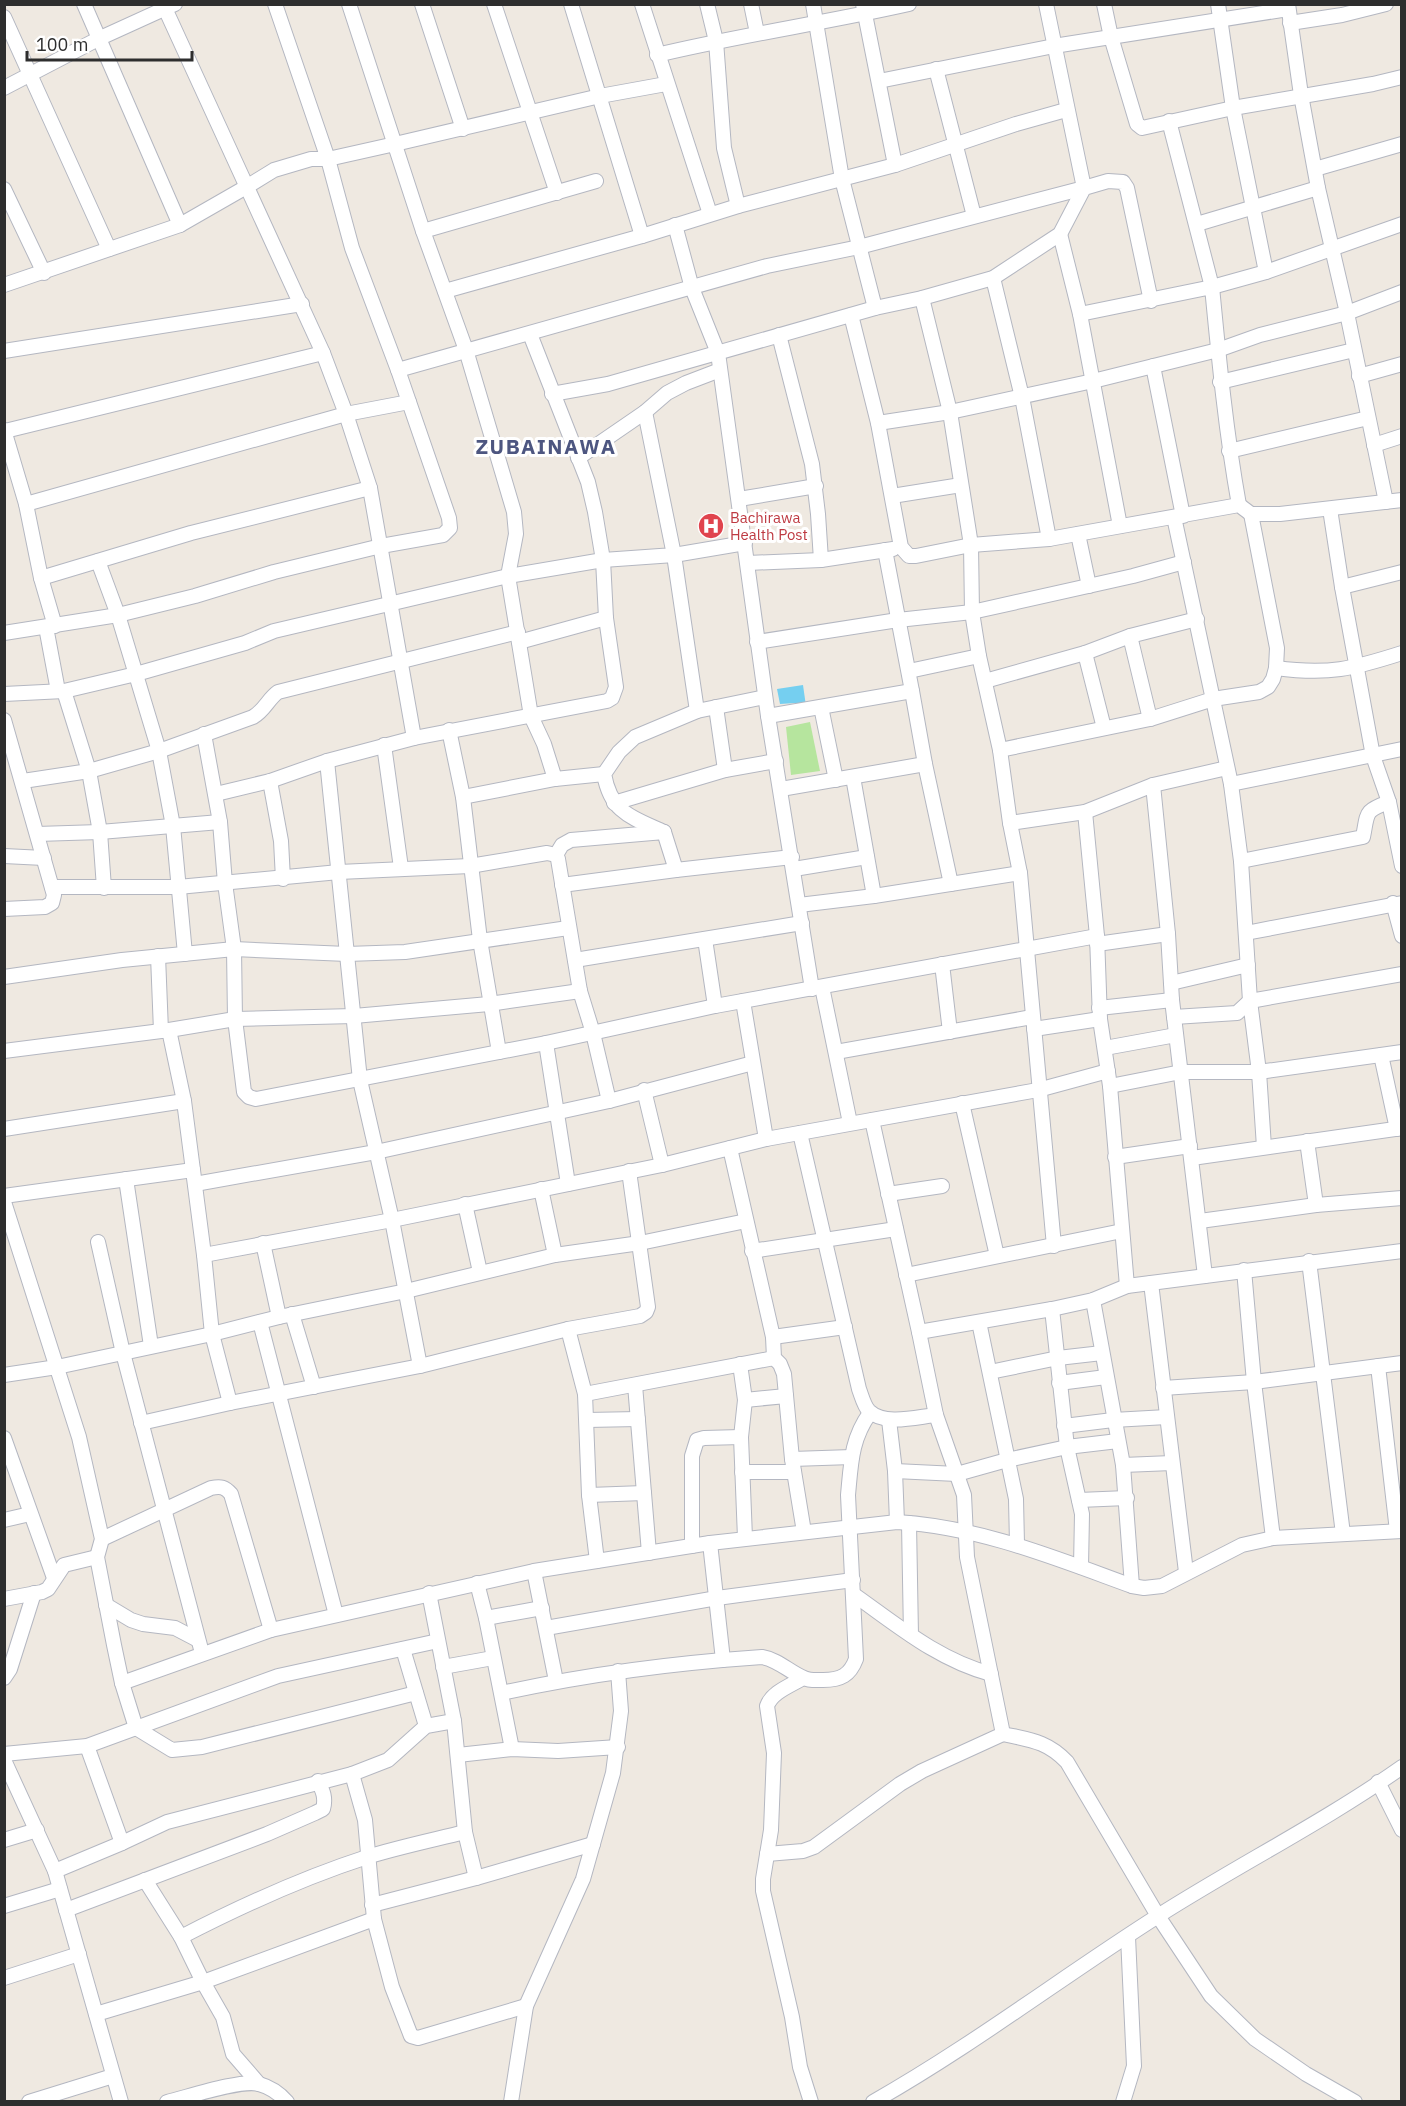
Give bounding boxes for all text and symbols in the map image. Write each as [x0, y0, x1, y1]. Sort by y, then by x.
scale bar [27, 24, 192, 62]
text: 100 m [36, 33, 88, 56]
district label: ZUBAINAWA [475, 432, 617, 460]
place label: Bachirawa Health Post [730, 508, 808, 544]
hospital icon: Bachirawa Health Post [696, 511, 726, 541]

